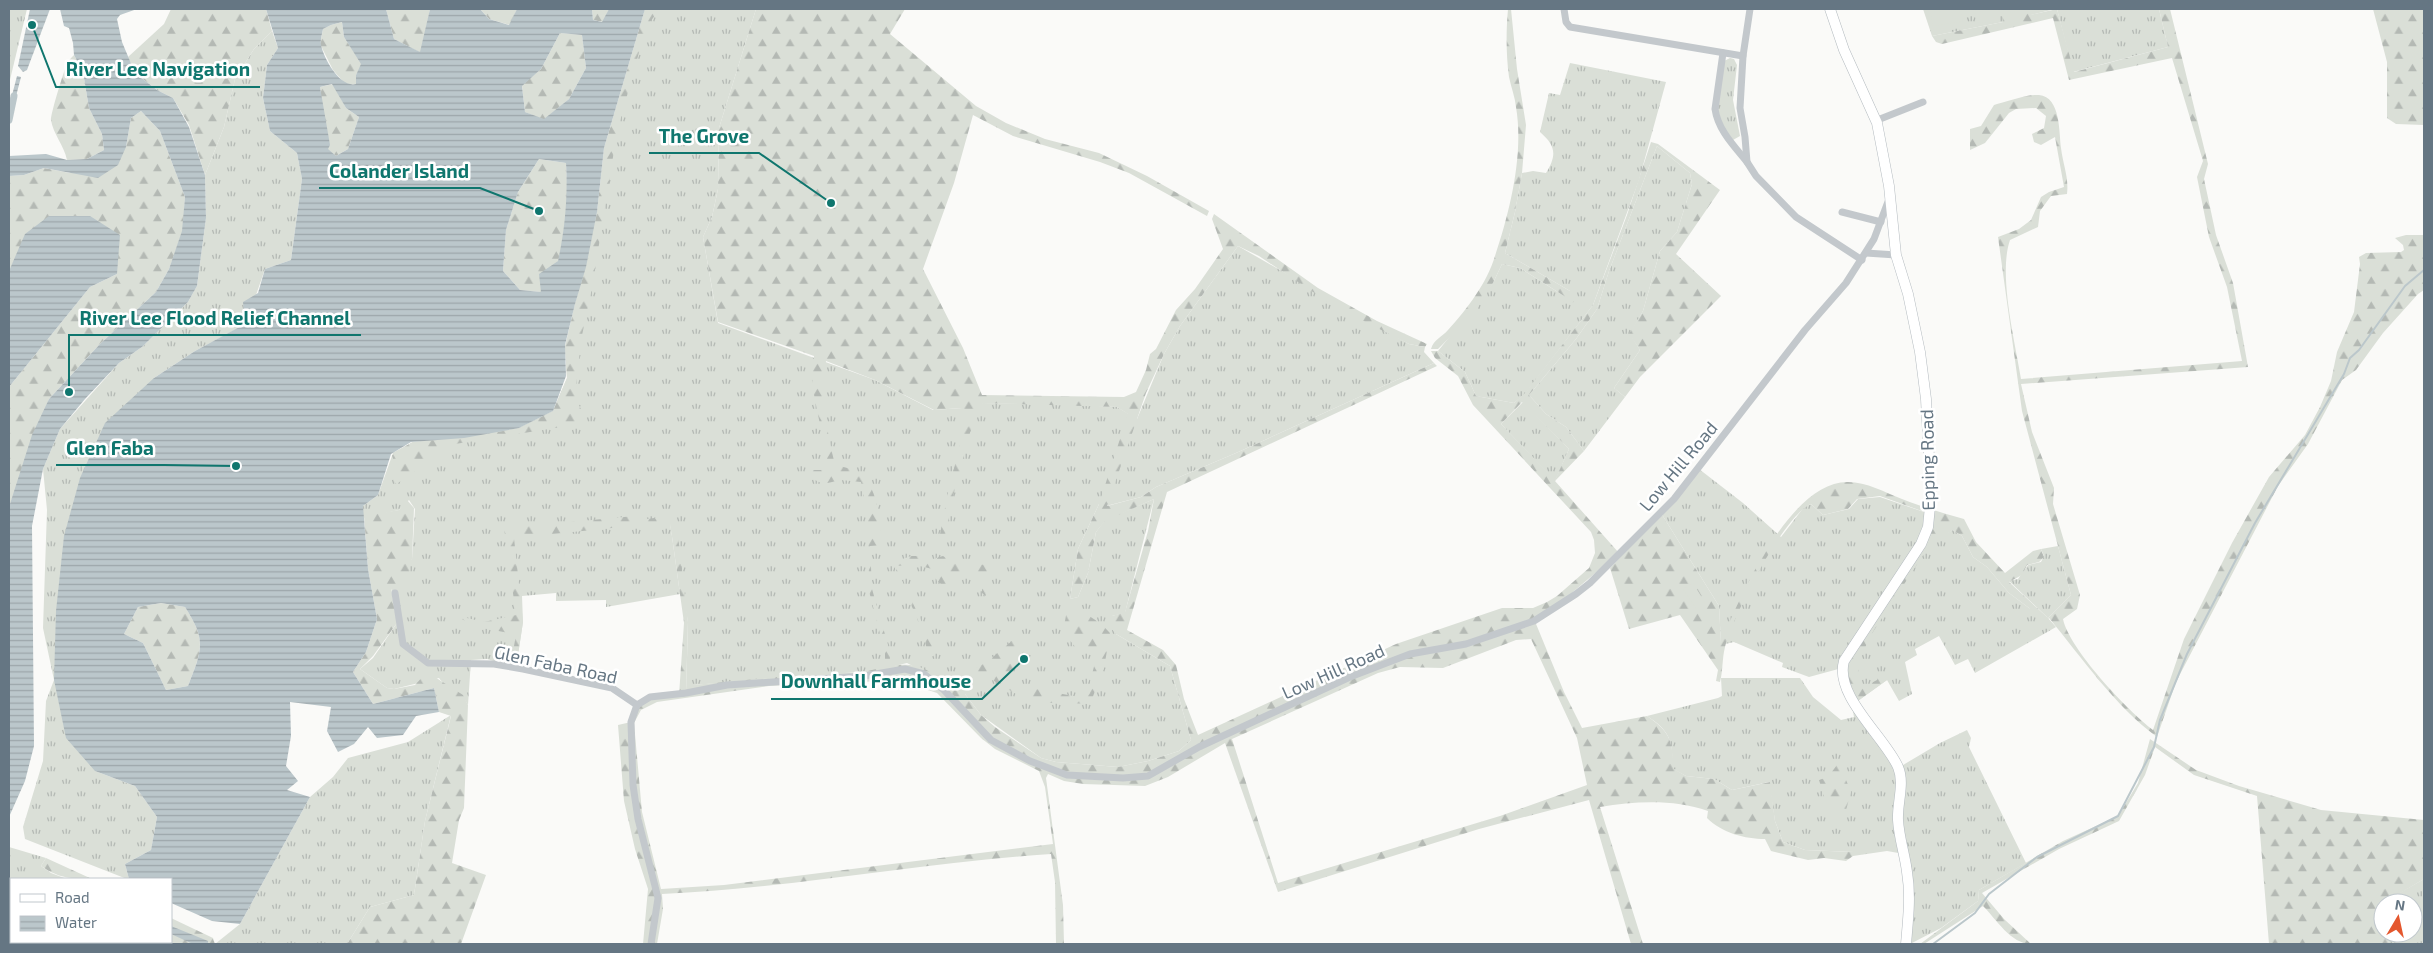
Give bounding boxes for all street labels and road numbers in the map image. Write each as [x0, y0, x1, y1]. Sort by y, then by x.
street label: Epping Road [1915, 409, 1939, 511]
street label: Low Hill Road [1634, 417, 1722, 515]
street label: Low Hill Road [1278, 639, 1388, 703]
street label: Glen Faba Road [492, 640, 620, 688]

